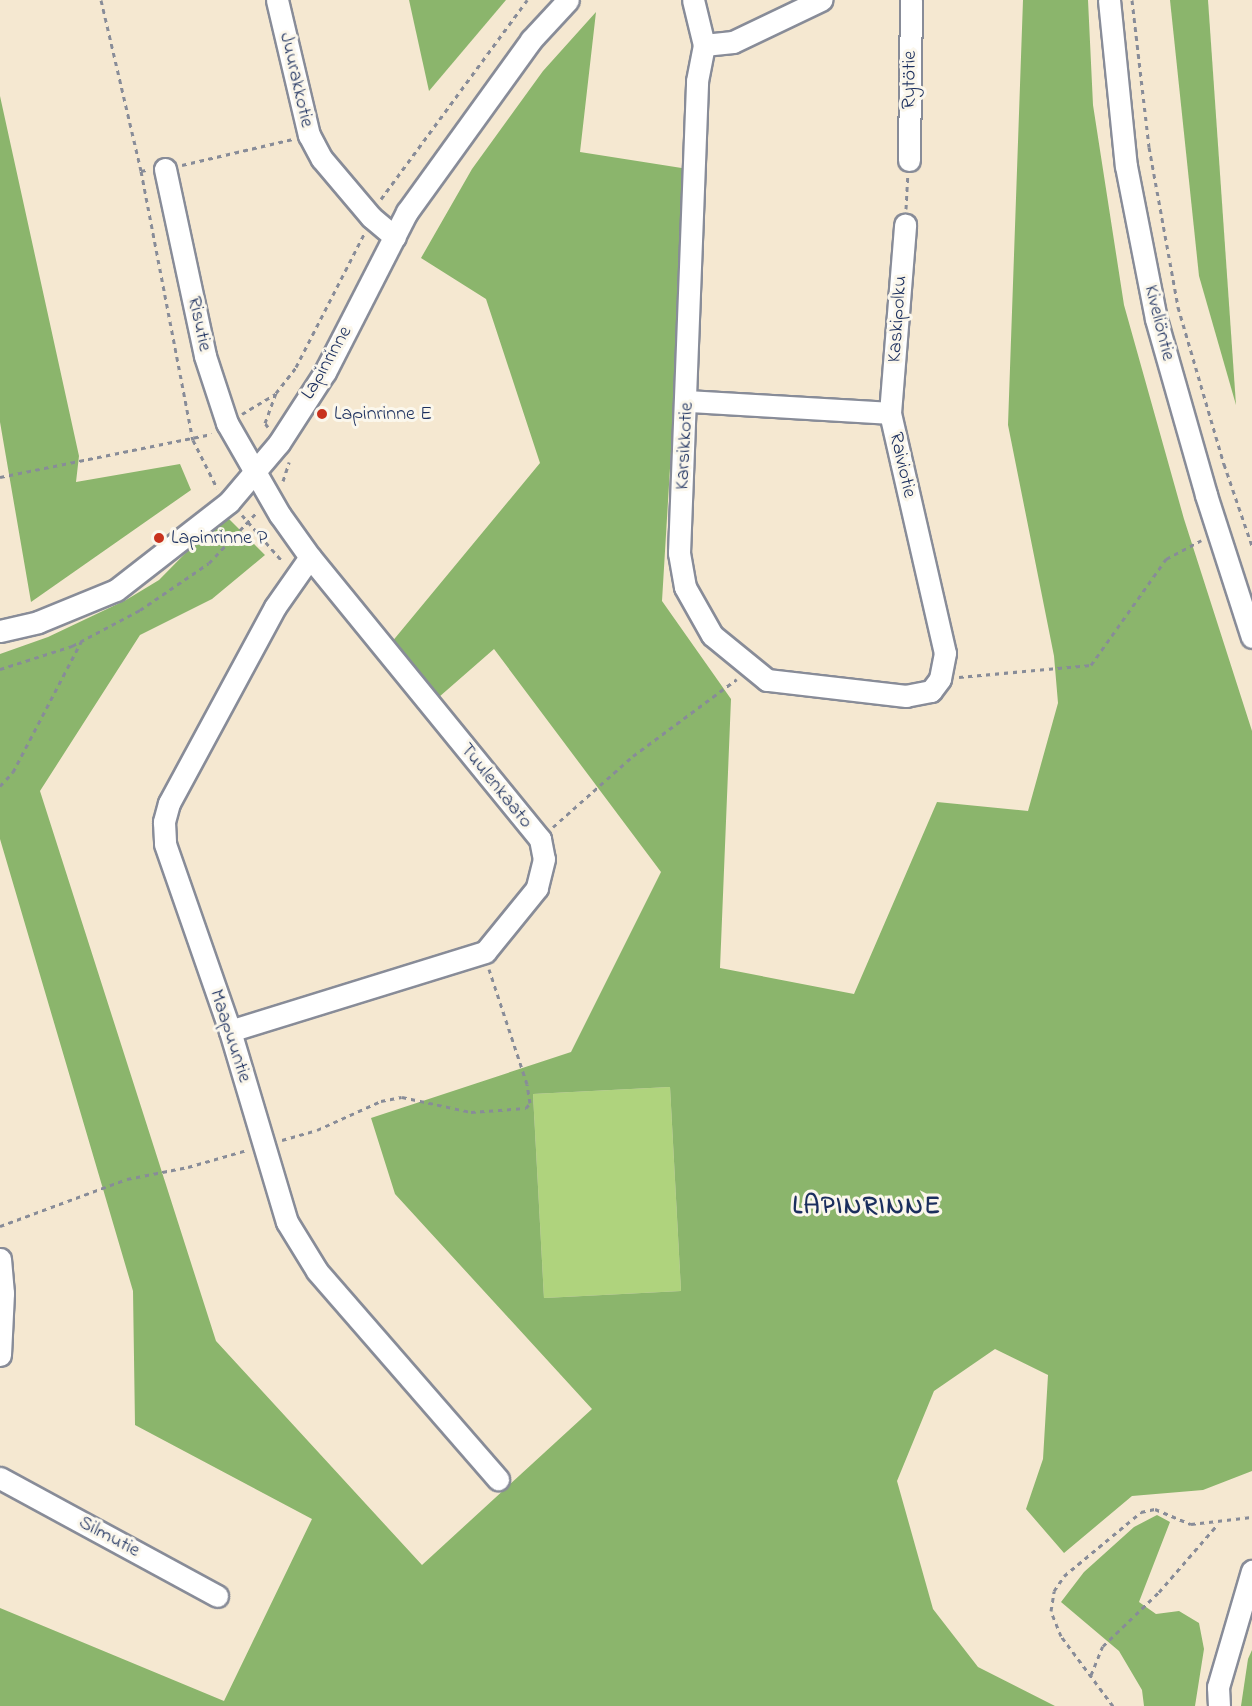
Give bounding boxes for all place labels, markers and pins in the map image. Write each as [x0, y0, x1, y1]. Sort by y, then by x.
place label: Lapinrinne E [334, 402, 432, 426]
marker: Lapinrinne E [315, 407, 329, 421]
place label: Lapinrinne P [171, 526, 267, 550]
marker: Lapinrinne P [152, 531, 166, 545]

